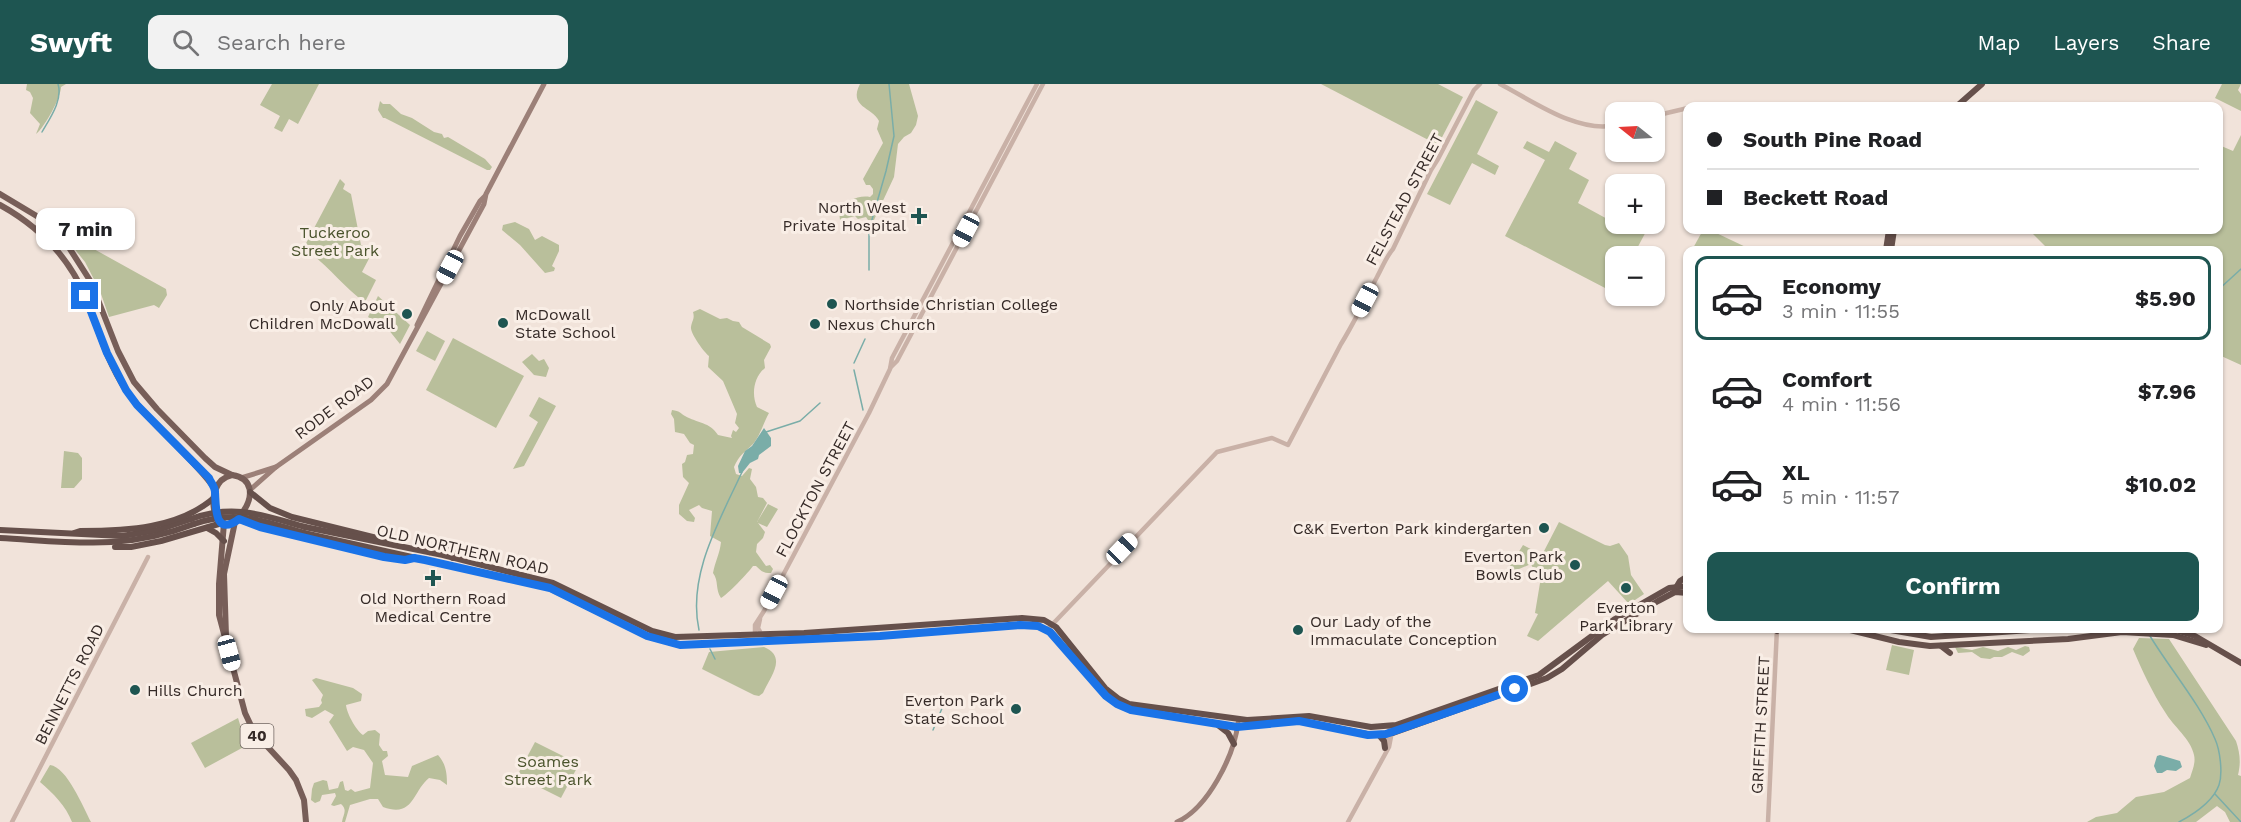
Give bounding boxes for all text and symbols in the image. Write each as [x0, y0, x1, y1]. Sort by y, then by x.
search box [148, 15, 568, 69]
text: Swyft [30, 26, 112, 59]
icon: search [169, 26, 202, 59]
text: Search here [217, 30, 346, 55]
text: Map [1977, 30, 2020, 55]
text: Layers [2053, 30, 2119, 55]
text: Share [2152, 30, 2211, 55]
north arrow [1605, 102, 1665, 162]
map controls [1605, 102, 1665, 306]
text: South Pine Road [1743, 127, 1922, 152]
street label: FELSTEAD STREET [1362, 130, 1447, 269]
button: + [1605, 174, 1665, 234]
text: Beckett Road [1743, 185, 1888, 210]
place label: North West Private Hospital [783, 198, 906, 235]
marker: North West Private Hospital [910, 207, 928, 225]
callout: 7 min [36, 209, 134, 251]
car [950, 210, 982, 250]
text: 7 min [58, 217, 113, 241]
park label: Tuckeroo Street Park [291, 223, 379, 260]
button: − [1605, 246, 1665, 306]
car [434, 247, 466, 287]
icon: car [1710, 271, 1764, 325]
text: Economy [1782, 274, 1881, 299]
car [1349, 280, 1381, 320]
route end [71, 282, 98, 309]
text: $5.90 [2135, 286, 2196, 311]
place label: Northside Christian College [844, 295, 1058, 314]
place label: Only About Children McDowall [249, 296, 395, 333]
marker: Northside Christian College [825, 297, 839, 311]
text: 3 min · 11:55 [1782, 299, 1900, 323]
place label: McDowall State School [515, 305, 615, 342]
marker: Only About Children McDowall [400, 307, 414, 321]
place label: Nexus Church [827, 315, 936, 334]
marker: McDowall State School [496, 316, 510, 330]
marker: Nexus Church [808, 317, 822, 331]
icon: car [1710, 364, 1764, 418]
text: Comfort [1782, 367, 1872, 392]
street label: RODE ROAD [291, 372, 378, 443]
text: $7.96 [2138, 379, 2196, 404]
text: 4 min · 11:56 [1782, 392, 1901, 416]
street label: FLOCKTON STREET [772, 418, 859, 560]
icon: car [1710, 457, 1764, 511]
text: XL [1782, 460, 1810, 485]
text: $10.02 [2125, 472, 2196, 497]
text: 5 min · 11:57 [1782, 485, 1899, 509]
place label: C&K Everton Park kindergarten [1293, 519, 1532, 538]
street label: OLD NORTHERN ROAD [375, 520, 551, 579]
marker: C&K Everton Park kindergarten [1537, 521, 1551, 535]
car [1103, 530, 1141, 568]
place label: Everton Park Bowls Club [1464, 547, 1563, 584]
button: Confirm [1707, 552, 2199, 621]
marker: Everton Park Bowls Club [1568, 558, 1582, 572]
marker: Old Northern Road Medical Centre [424, 569, 442, 587]
car [758, 572, 790, 612]
marker: Everton Park Library [1619, 581, 1633, 595]
place label: Old Northern Road Medical Centre [360, 589, 506, 626]
place label: Everton Park Library [1579, 598, 1673, 635]
place label: Our Lady of the Immaculate Conception [1310, 612, 1497, 649]
street label: BENNETTS ROAD [31, 621, 108, 748]
marker: Our Lady of the Immaculate Conception [1291, 623, 1305, 637]
car [216, 633, 242, 673]
street label: GRIFFITH STREET [1747, 655, 1774, 795]
route start [1501, 675, 1528, 702]
place label: Hills Church [147, 681, 243, 700]
marker: Hills Church [128, 683, 142, 697]
place label: Everton Park State School [904, 691, 1004, 728]
marker: Everton Park State School [1009, 702, 1023, 716]
road number: 40 [240, 724, 274, 748]
park label: Soames Street Park [504, 752, 592, 789]

